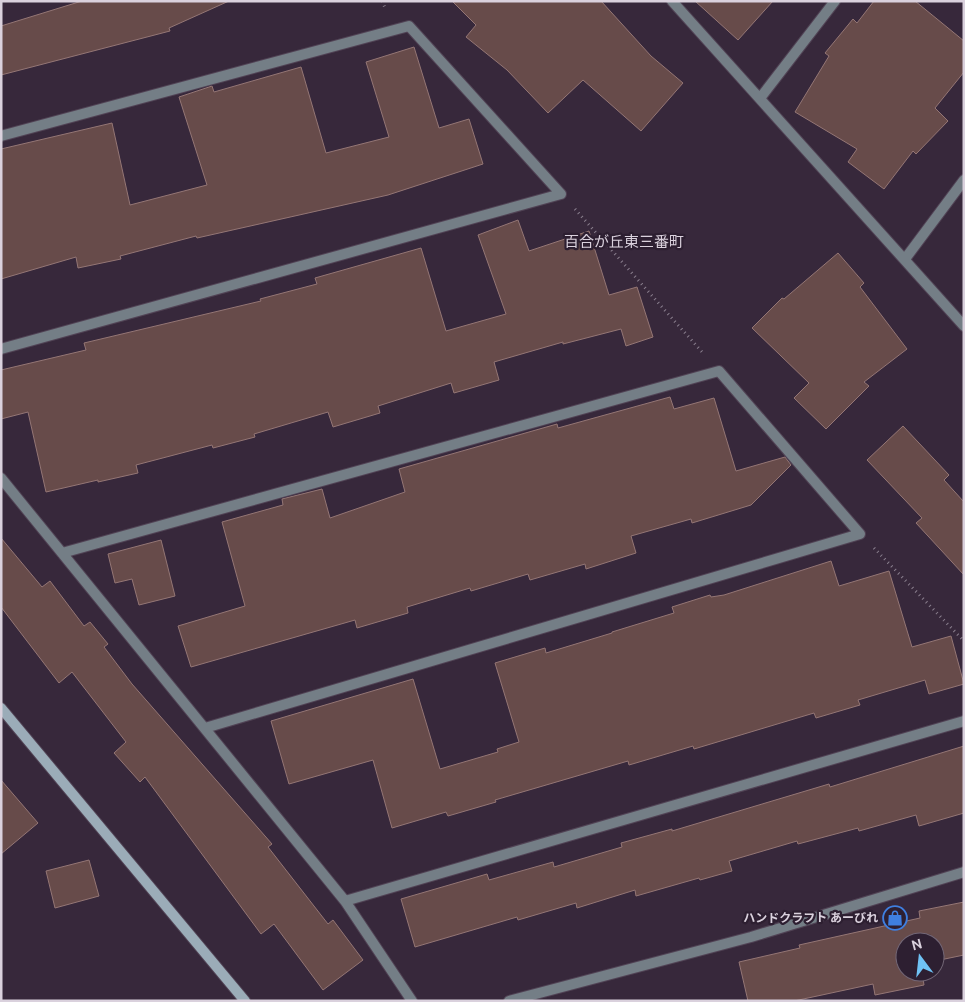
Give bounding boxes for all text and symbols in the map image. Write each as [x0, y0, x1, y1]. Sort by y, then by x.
district label: 百合が丘東三番町 [564, 233, 684, 250]
shop icon: ハンドクラフト あーびれ [882, 905, 908, 931]
place label: ハンドクラフト あーびれ [743, 911, 878, 924]
north arrow [895, 932, 945, 982]
text: N [910, 935, 924, 954]

